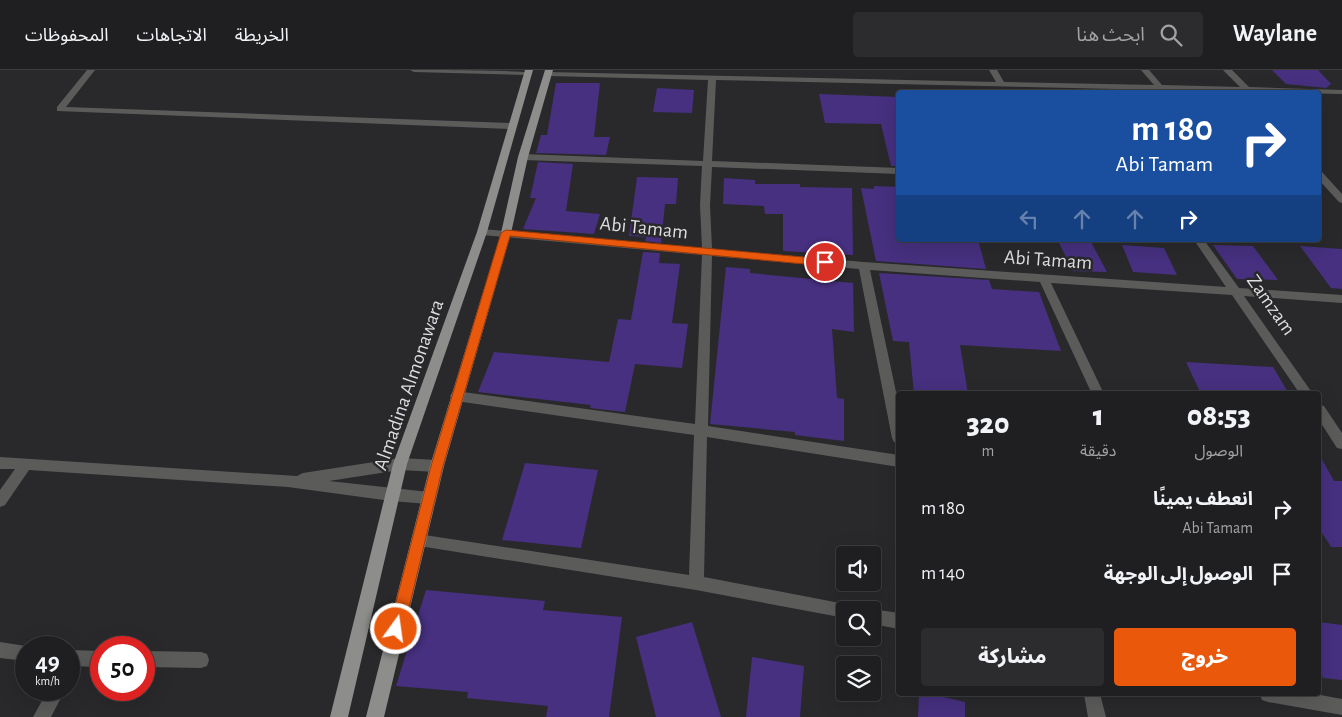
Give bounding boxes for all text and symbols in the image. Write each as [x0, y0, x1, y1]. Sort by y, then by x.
search box [853, 12, 1203, 57]
icon: search [1157, 21, 1185, 49]
text: Waylane [1233, 22, 1317, 46]
text: ابحث هنا [1076, 26, 1145, 45]
text: المحفوظات [25, 27, 109, 45]
text: الاتجاهات [137, 27, 207, 45]
text: الخريطة [235, 27, 289, 45]
icon: right [1231, 110, 1296, 175]
text: 180 m [1131, 112, 1213, 147]
text: Abi Tamam [1116, 153, 1213, 175]
icon: left [1015, 205, 1043, 233]
icon: ahead [1068, 205, 1096, 233]
icon: ahead [1121, 205, 1149, 233]
icon: right [1174, 205, 1202, 233]
street label: Abi Tamam [599, 213, 689, 243]
pin [804, 241, 846, 283]
street label: Abi Tamam [1003, 247, 1093, 273]
icon: arrive [811, 248, 839, 276]
street label: Zamzam [1243, 271, 1299, 339]
street label: Almadina Almonawara [370, 297, 448, 473]
text: 1 [1093, 401, 1104, 431]
text: 08:53 [1187, 401, 1251, 431]
text: 320 [966, 409, 1010, 439]
text: m [982, 443, 994, 459]
text: دقيقة [1080, 443, 1116, 459]
text: الوصول [1194, 443, 1243, 459]
text: انعطف يمينًا [1153, 490, 1253, 509]
icon: right [1268, 495, 1296, 523]
text: 180 m [921, 499, 965, 518]
text: Abi Tamam [1182, 520, 1253, 536]
map controls [836, 546, 881, 701]
button: sound [836, 546, 881, 591]
icon: arrive [1268, 560, 1296, 588]
text: 140 m [921, 564, 965, 583]
text: الوصول إلى الوجهة [1104, 565, 1253, 584]
button: search [836, 601, 881, 646]
position arrow [369, 602, 421, 654]
button: مشاركة [921, 628, 1104, 686]
button: خروج [1114, 628, 1296, 686]
speed limit sign: 50 [90, 636, 155, 701]
text: 49 [35, 650, 60, 675]
button: layers [836, 656, 881, 701]
text: km/h [35, 675, 60, 687]

